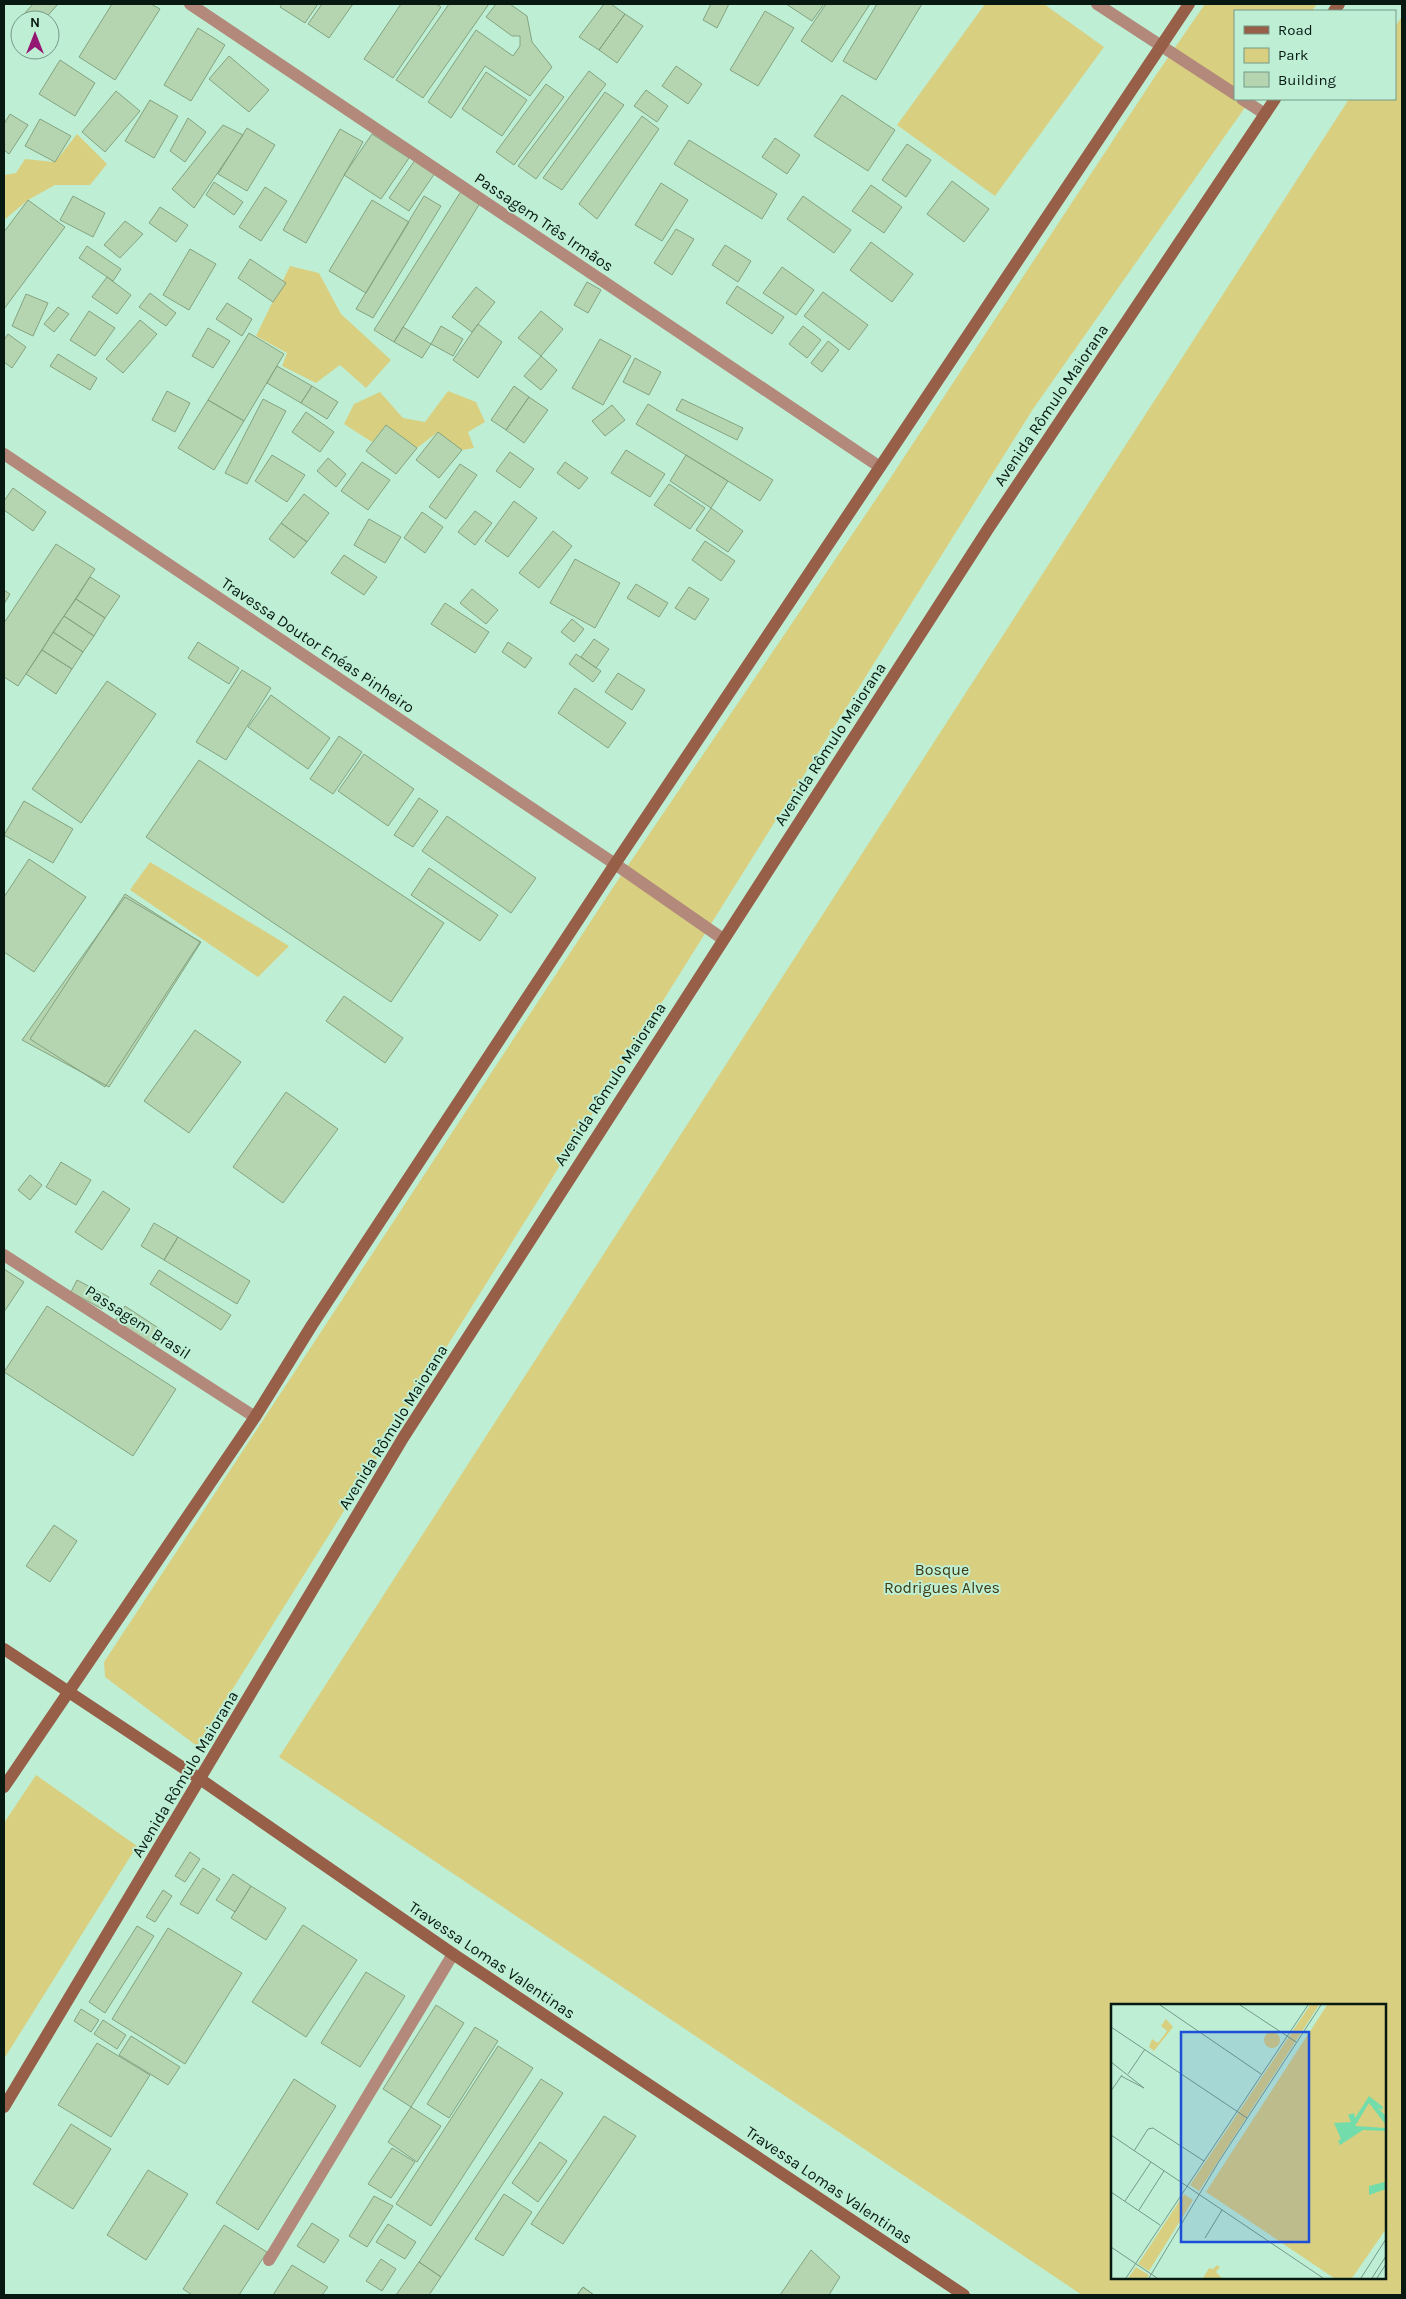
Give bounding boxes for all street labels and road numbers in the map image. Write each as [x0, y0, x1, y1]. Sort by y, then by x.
street label: Passagem Três Irmãos [471, 168, 617, 276]
street label: Avenida Rômulo Maiorana [990, 321, 1112, 489]
street label: Travessa Doutor Enéas Pinheiro [218, 573, 418, 717]
street label: Avenida Rômulo Maiorana [770, 659, 890, 829]
street label: Avenida Rômulo Maiorana [550, 999, 670, 1169]
street label: Passagem Brasil [82, 1281, 194, 1363]
street label: Avenida Rômulo Maiorana [334, 1341, 452, 1513]
street label: Avenida Rômulo Maiorana [128, 1687, 242, 1861]
street label: Travessa Lomas Valentinas [405, 1897, 579, 2023]
street label: Travessa Lomas Valentinas [742, 2122, 916, 2248]

